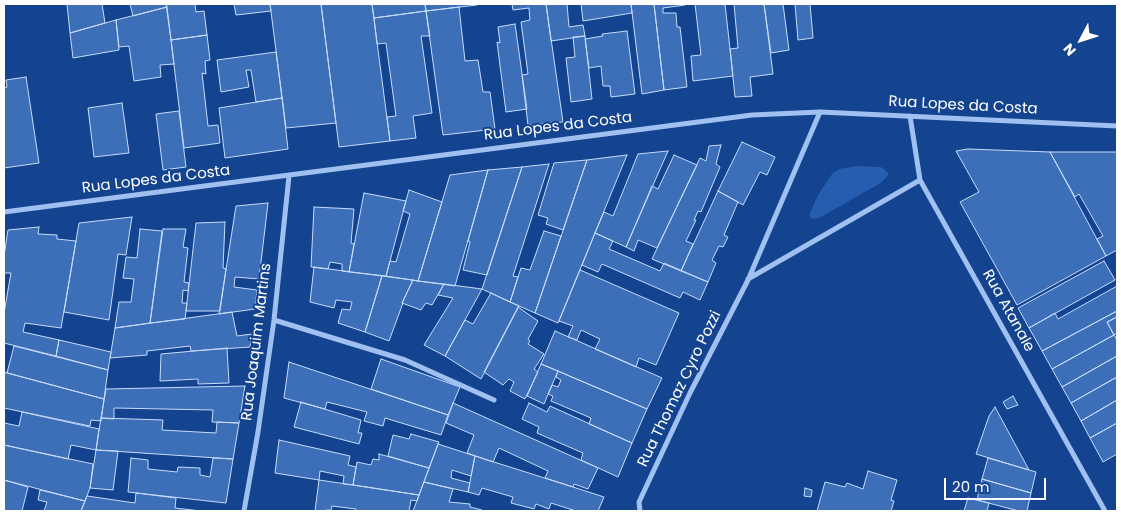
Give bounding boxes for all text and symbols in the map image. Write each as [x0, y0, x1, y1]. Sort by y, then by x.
north arrow [1056, 15, 1106, 65]
text: N [1058, 39, 1081, 60]
street label: Rua Lopes da Costa [888, 93, 1038, 119]
street label: Rua Lopes da Costa [483, 109, 633, 145]
street label: Rua Lopes da Costa [81, 162, 231, 198]
street label: Rua Joaquim Martins [238, 262, 276, 422]
street label: Rua Atanale [978, 267, 1038, 355]
street label: Rua Thomaz Cyro Pozzi [634, 308, 726, 470]
scale bar [946, 468, 1048, 500]
text: 20 m [952, 476, 990, 497]

